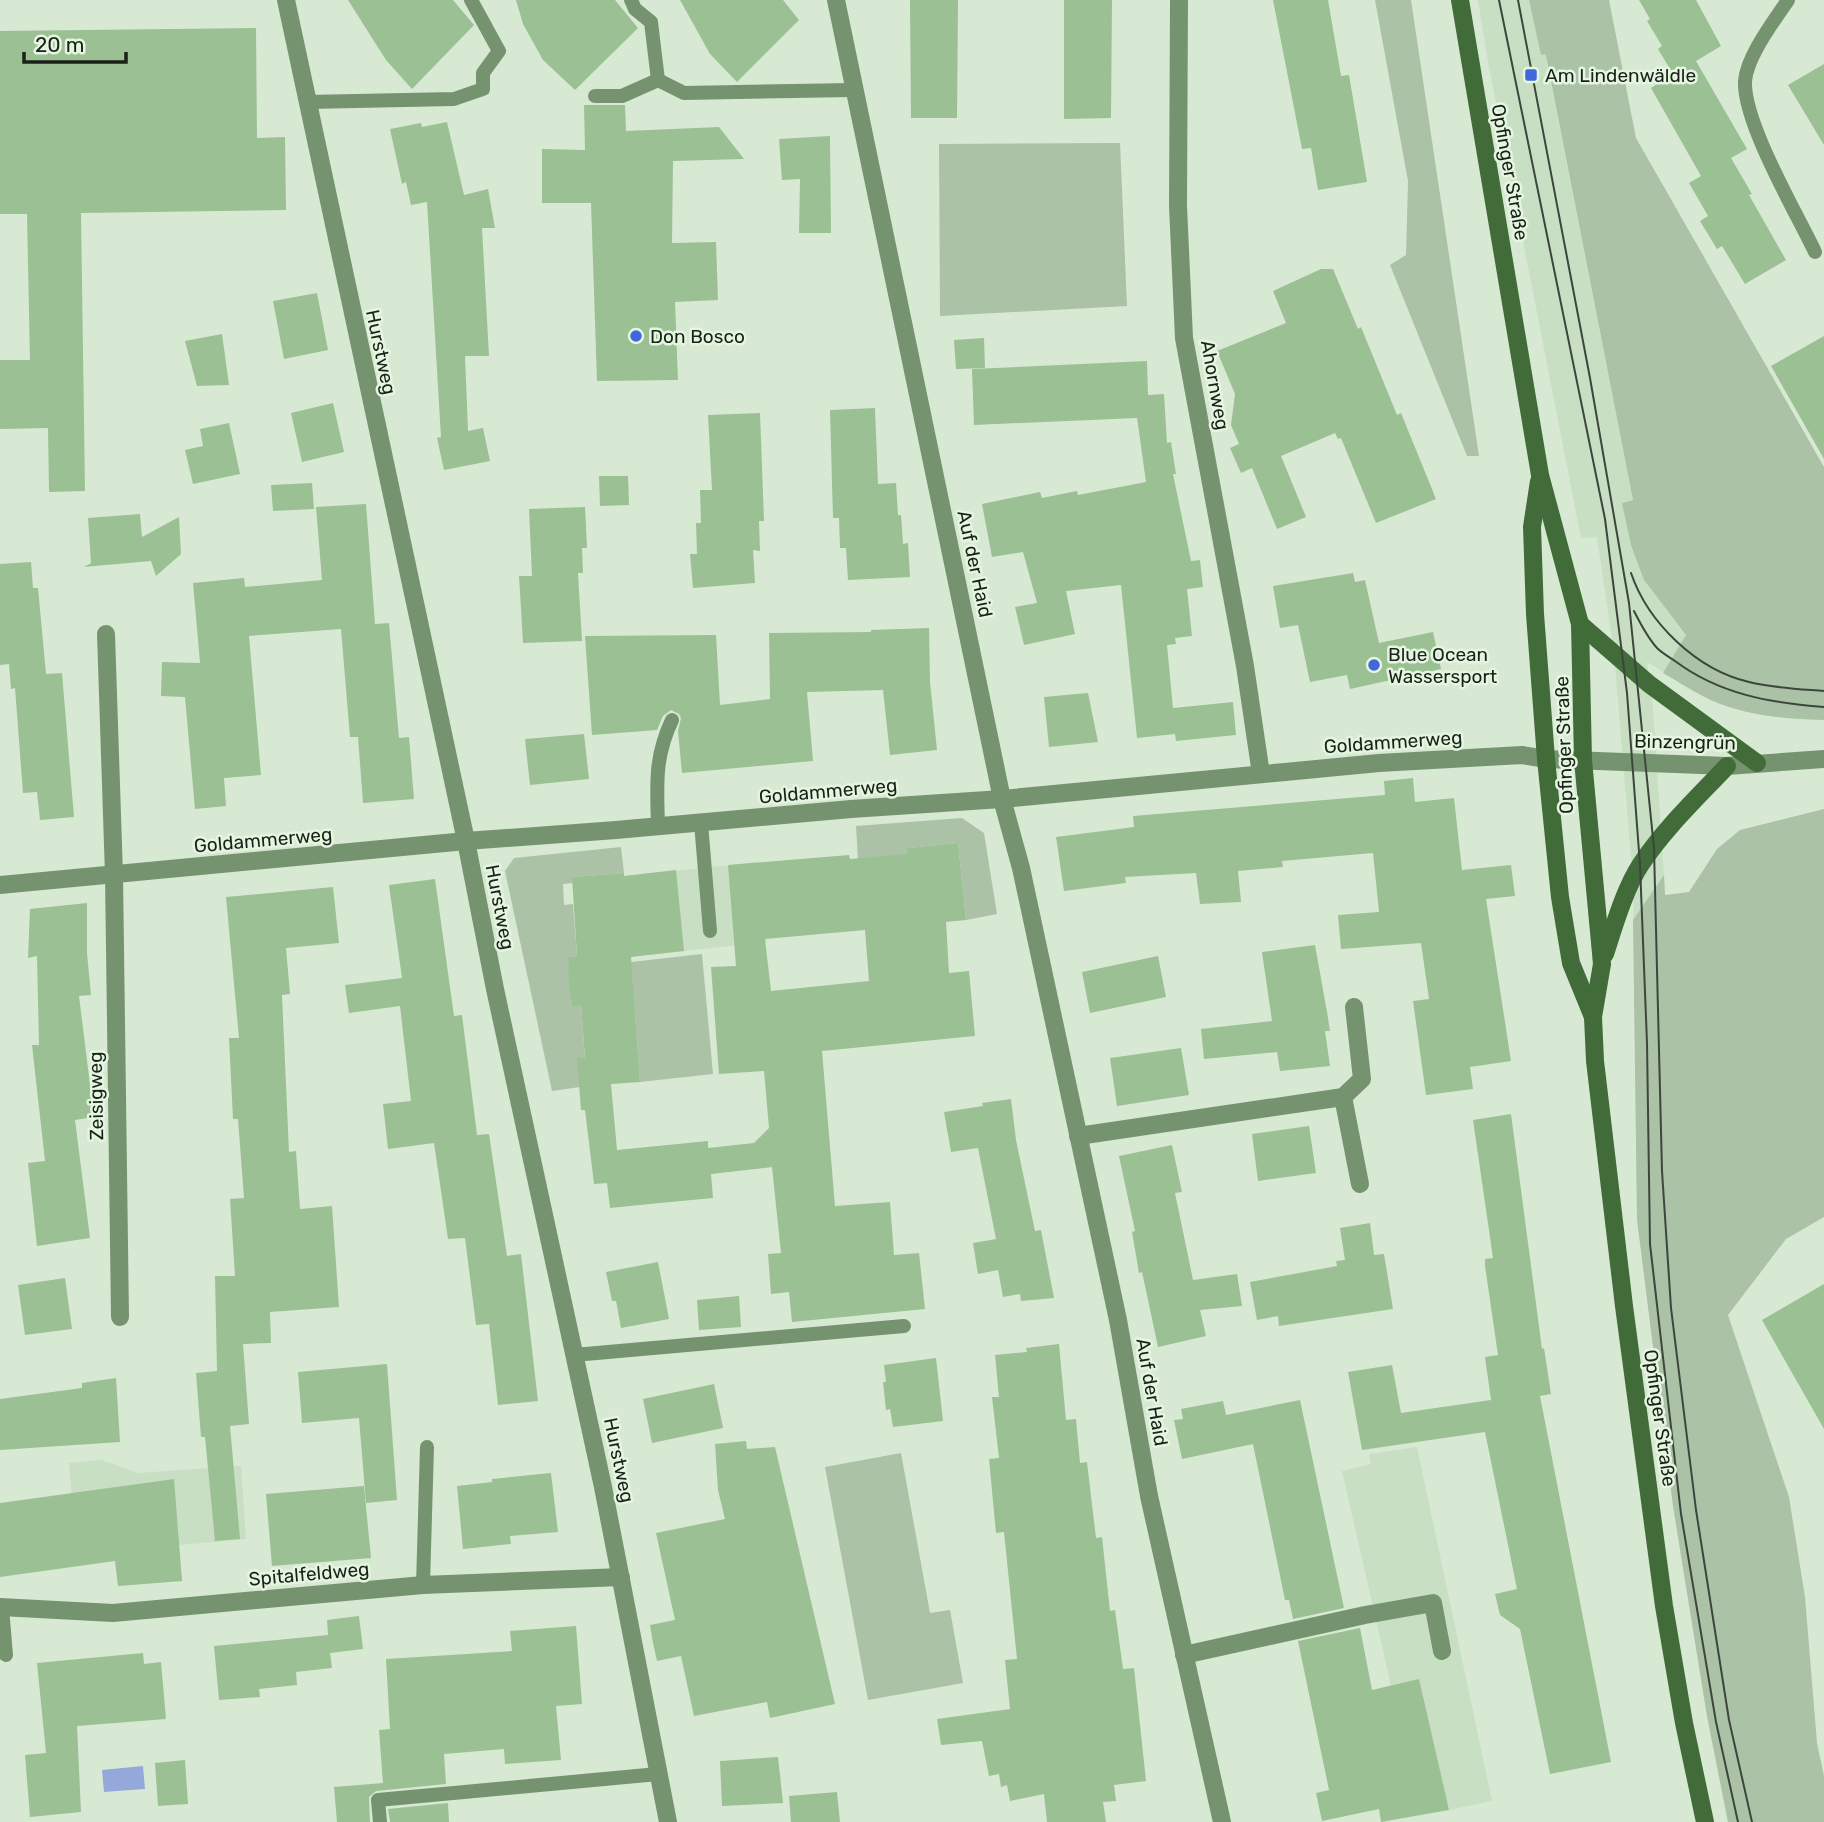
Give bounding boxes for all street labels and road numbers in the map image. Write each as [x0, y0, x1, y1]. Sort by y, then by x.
street label: Opfinger Straße [1487, 102, 1533, 242]
street label: Hurstweg [361, 307, 401, 397]
street label: Ahornweg [1196, 338, 1234, 432]
street label: Auf der Haid [952, 508, 998, 620]
street label: Opfinger Straße [1550, 676, 1578, 814]
street label: Goldammerweg [1323, 726, 1463, 758]
street label: Binzengrün [1634, 730, 1736, 754]
street label: Goldammerweg [758, 773, 898, 809]
street label: Goldammerweg [193, 822, 333, 858]
street label: Hurstweg [480, 862, 520, 952]
street label: Zeisigweg [84, 1051, 108, 1141]
street label: Auf der Haid [1131, 1336, 1173, 1448]
street label: Opfinger Straße [1639, 1348, 1681, 1488]
street label: Hurstweg [599, 1415, 639, 1505]
street label: Spitalfeldweg [248, 1557, 370, 1591]

